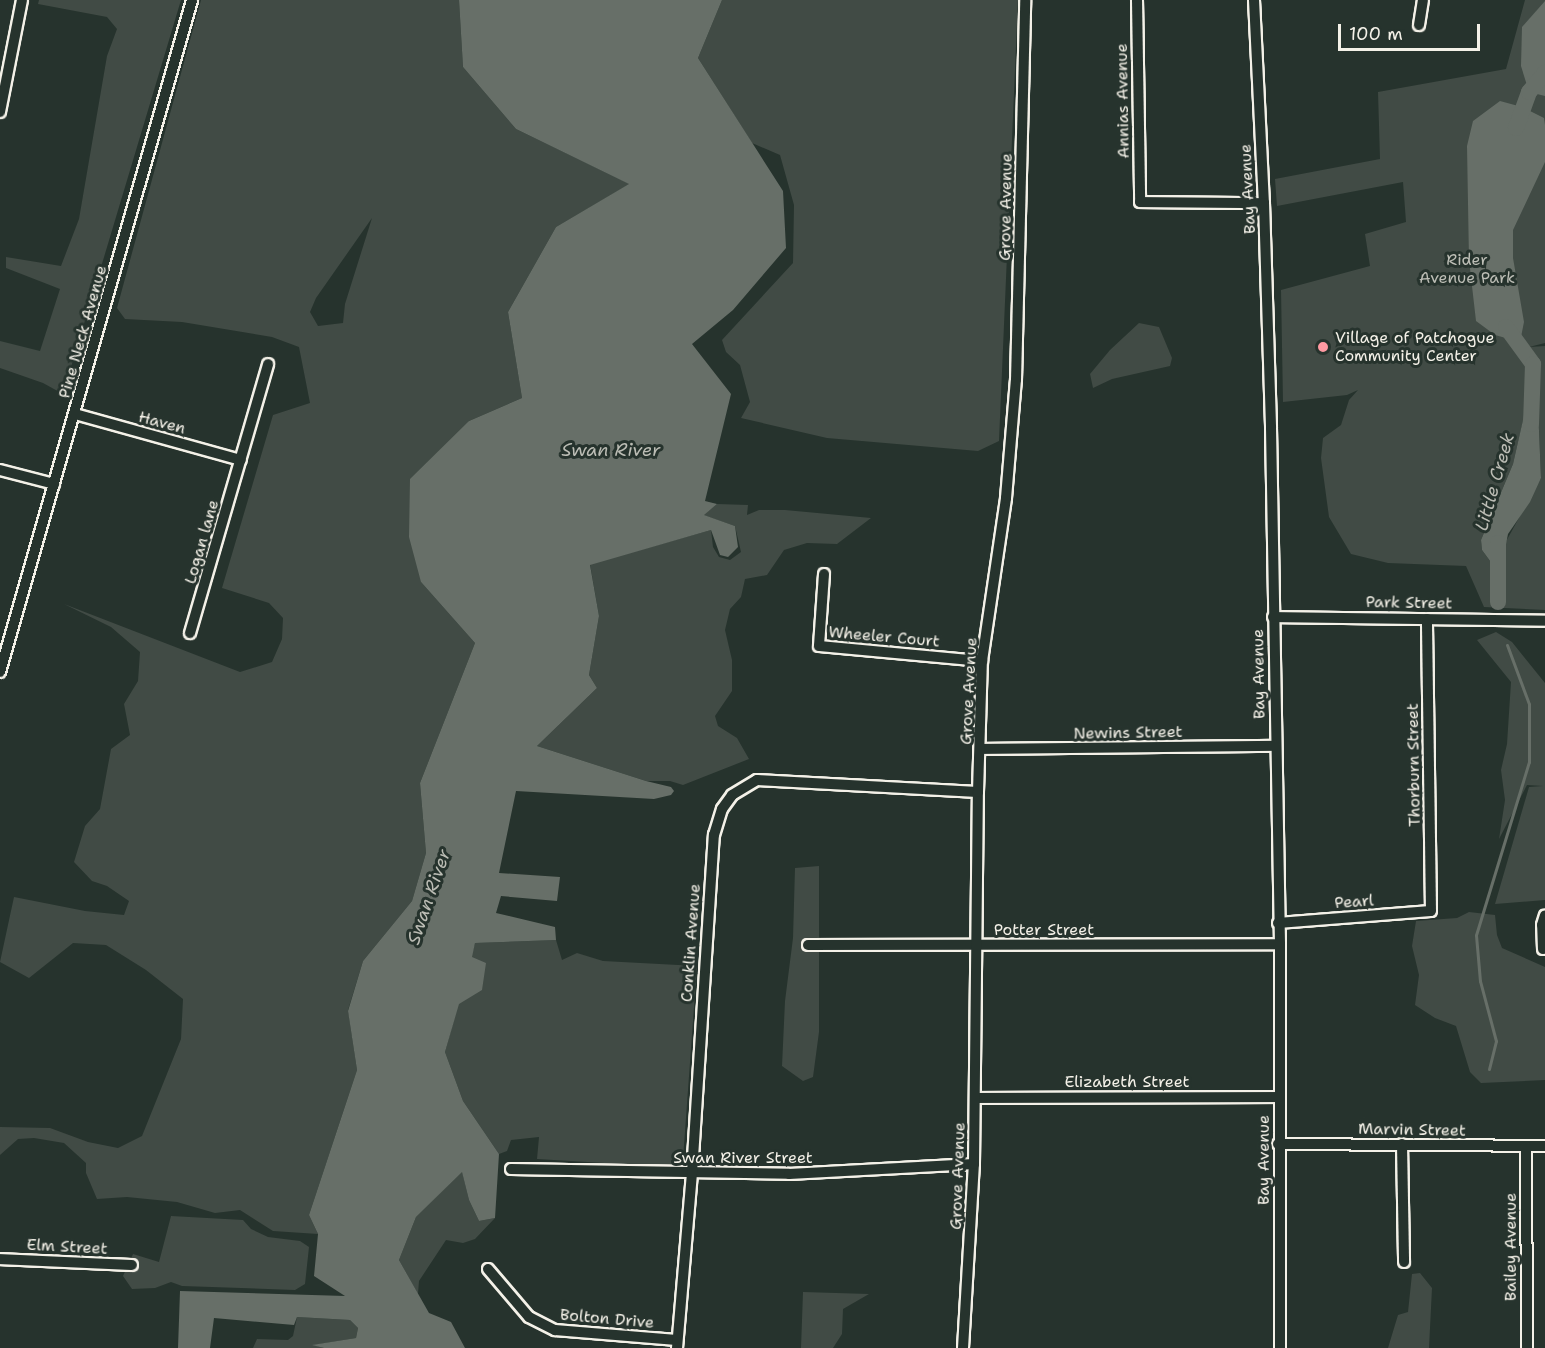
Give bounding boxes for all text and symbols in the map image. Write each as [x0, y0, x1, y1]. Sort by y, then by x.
scale bar [1341, 12, 1484, 50]
text: 100 m [1349, 22, 1403, 46]
street label: Annias Avenue [1112, 43, 1134, 159]
street label: Bay Avenue [1236, 144, 1260, 234]
street label: Grove Avenue [995, 153, 1017, 261]
park label: Rider Avenue Park [1419, 250, 1515, 288]
street label: Pine Neck Avenue [55, 263, 111, 401]
place label: Village of Patchogue Community Center [1335, 328, 1494, 366]
marker: Village of Patchogue Community Center [1316, 340, 1330, 354]
street label: Haven [136, 408, 188, 438]
water label: Little Creek [1471, 431, 1519, 533]
water label: Swan River [561, 439, 661, 461]
street label: Logan lane [181, 498, 223, 586]
street label: Park Street [1365, 593, 1453, 613]
street label: Wheeler Court [828, 623, 940, 651]
street label: Bay Avenue [1249, 629, 1269, 719]
street label: Grove Avenue [957, 637, 981, 745]
street label: Thorburn Street [1403, 703, 1425, 827]
street label: Newins Street [1073, 722, 1183, 744]
water label: Swan River [403, 847, 455, 947]
street label: Conklin Avenue [677, 883, 705, 1003]
street label: Pearl [1334, 891, 1374, 913]
street label: Potter Street [994, 920, 1094, 940]
street label: Elizabeth Street [1064, 1072, 1190, 1092]
street label: Bay Avenue [1254, 1115, 1274, 1205]
street label: Marvin Street [1358, 1119, 1466, 1141]
street label: Grove Avenue [947, 1122, 969, 1230]
street label: Swan River Street [673, 1148, 813, 1168]
street label: Bailey Avenue [1501, 1193, 1521, 1301]
street label: Elm Street [26, 1235, 108, 1259]
street label: Bolton Drive [559, 1305, 655, 1333]

